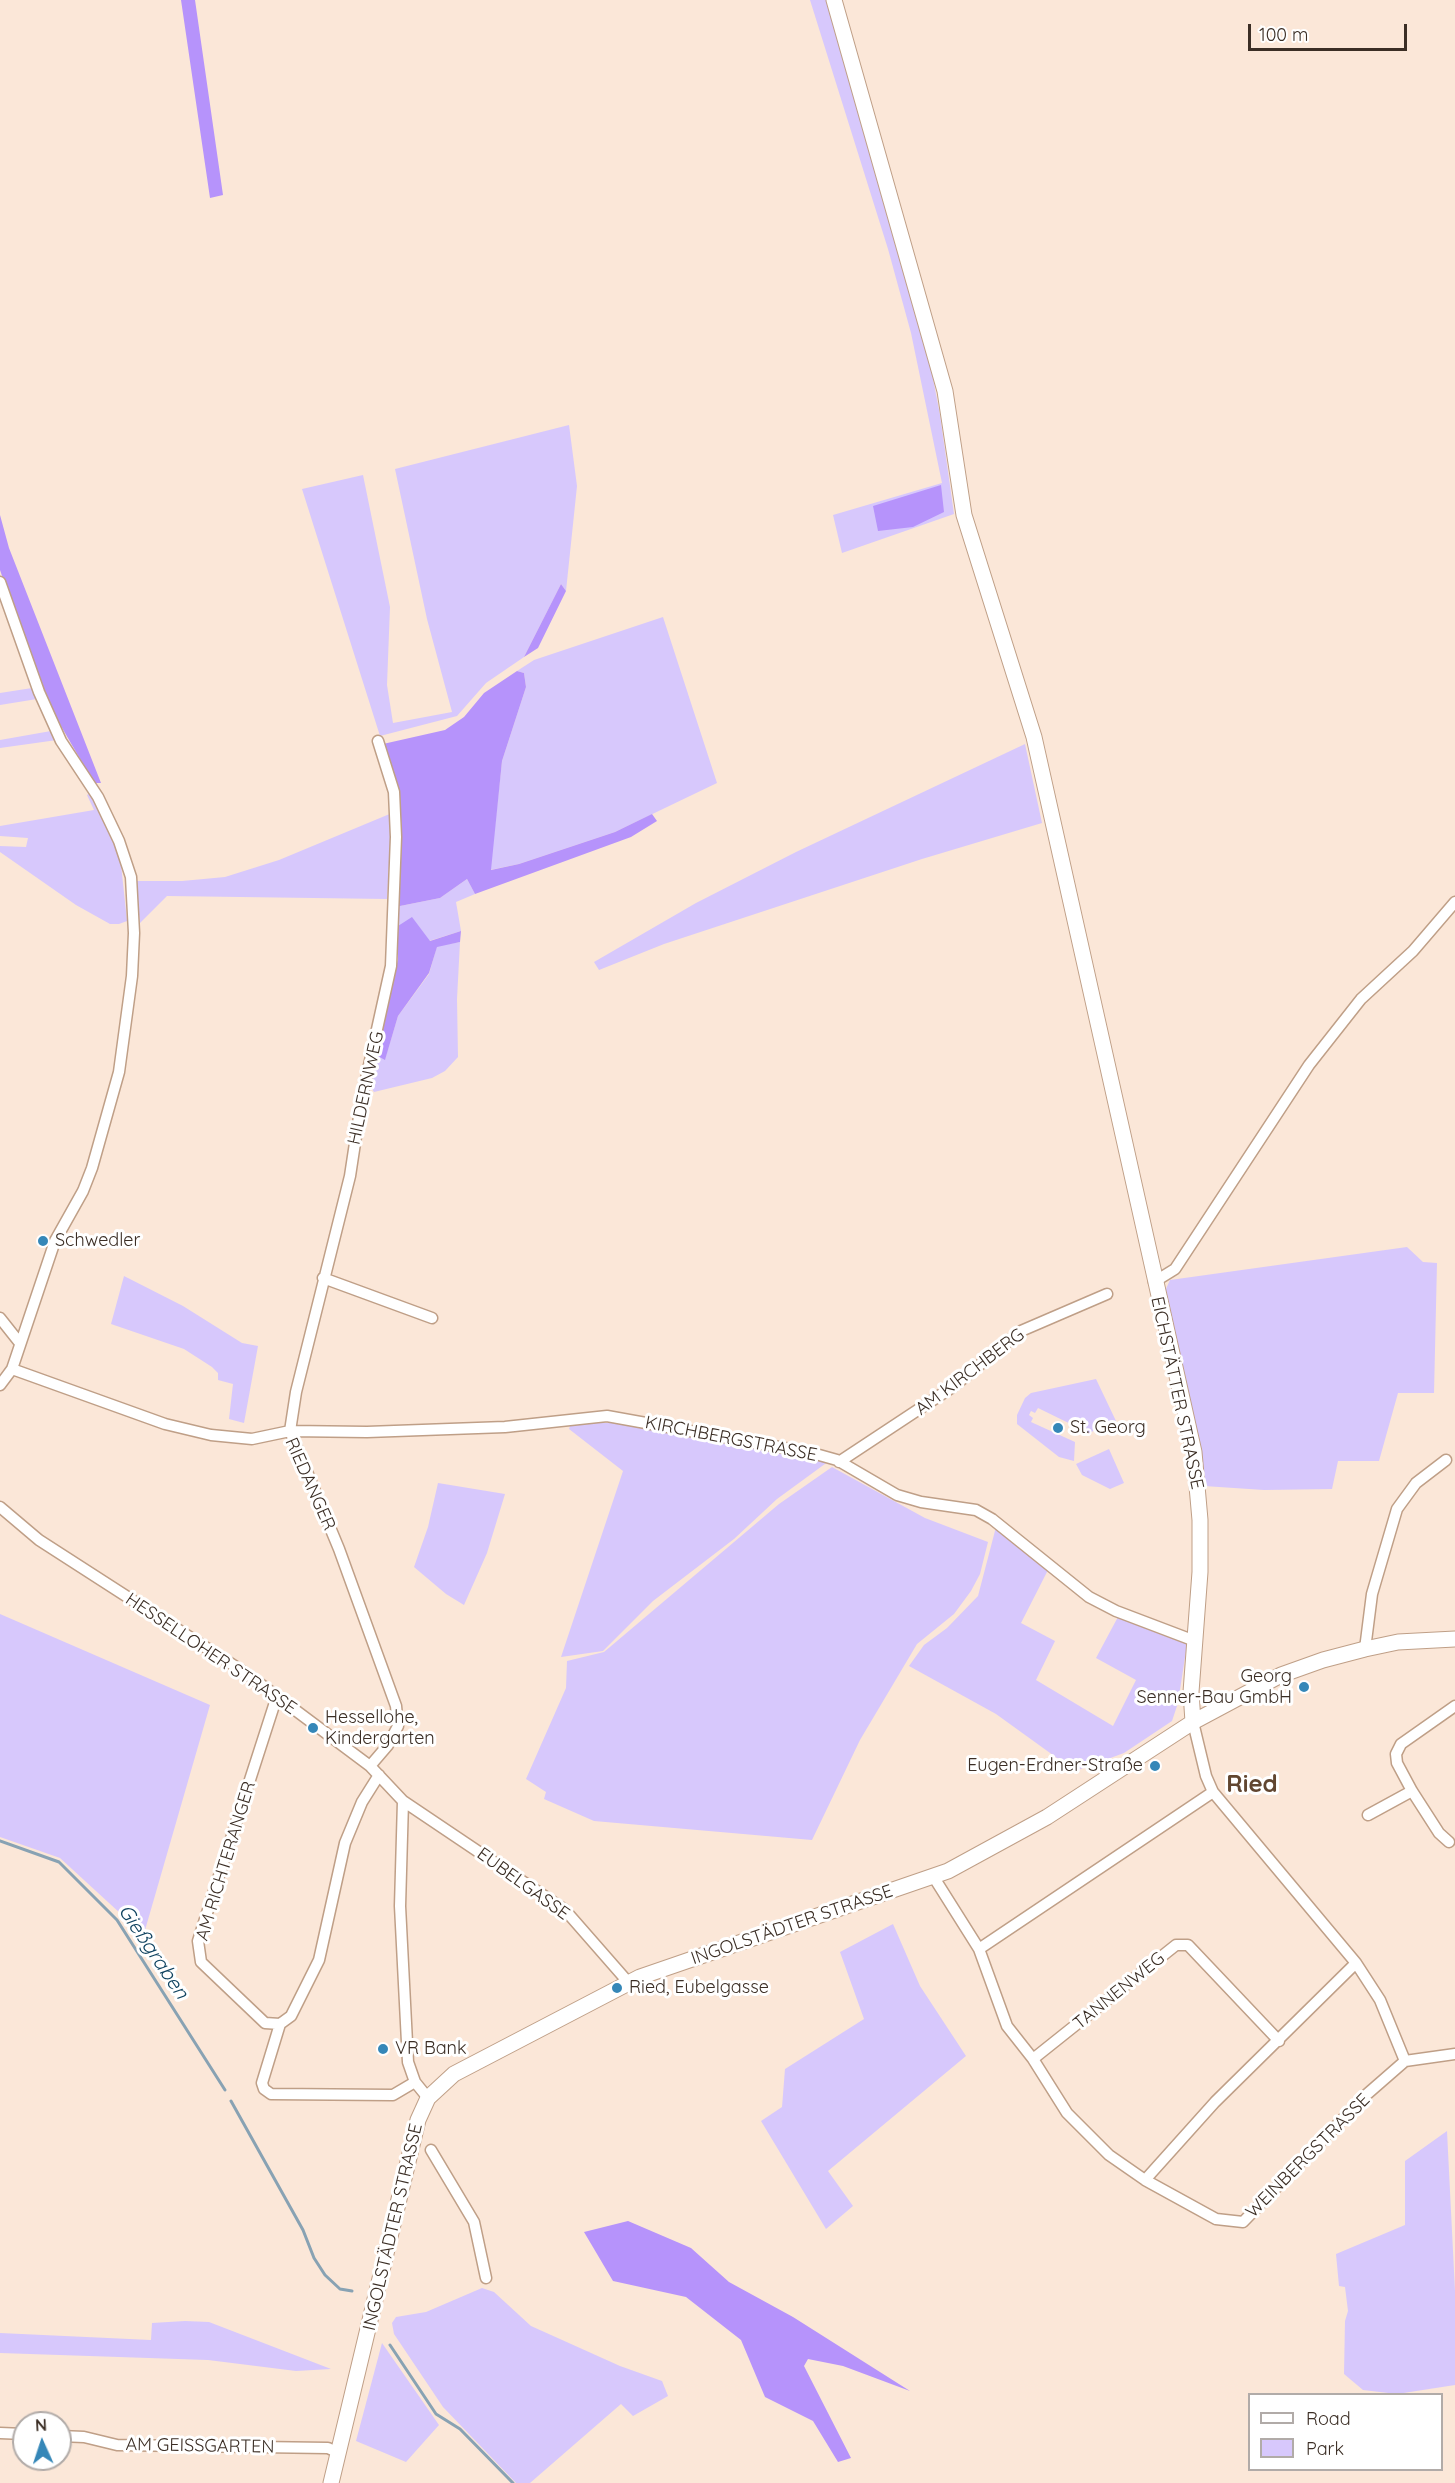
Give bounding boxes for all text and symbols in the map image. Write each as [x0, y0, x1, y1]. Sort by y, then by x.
scale bar [1251, 12, 1410, 50]
text: 100 m [1259, 23, 1308, 46]
street label: HILDERNWEG [343, 1029, 389, 1147]
place label: Schwedler [55, 1230, 140, 1252]
marker: Schwedler [36, 1234, 50, 1248]
street label: EICHSTÄTTER STRASSE [1146, 1295, 1208, 1491]
street label: AM KIRCHBERG [911, 1324, 1029, 1420]
street label: KIRCHBERGSTRASSE [643, 1412, 819, 1466]
place label: St. Georg [1070, 1417, 1146, 1439]
marker: St. Georg [1051, 1421, 1065, 1435]
street label: RIEDANGER [280, 1434, 340, 1534]
street label: HESSELLOHER STRASSE [121, 1589, 301, 1719]
place label: Georg Senner-Bau GmbH [1136, 1666, 1292, 1708]
marker: Georg Senner-Bau GmbH [1297, 1680, 1311, 1694]
place label: Hessellohe, Kindergarten [325, 1707, 435, 1750]
marker: Hessellohe, Kindergarten [306, 1721, 320, 1735]
place label: Eugen-Erdner-Straße [967, 1755, 1143, 1777]
marker: Eugen-Erdner-Straße [1148, 1759, 1162, 1773]
district label: Ried [1226, 1771, 1278, 1799]
street label: AM RICHTERANGER [191, 1779, 261, 1943]
street label: EUBELGASSE [473, 1843, 573, 1925]
street label: INGOLSTÄDTER STRASSE [688, 1880, 896, 1970]
water label: Gießgraben [113, 1900, 193, 2004]
street label: TANNENWEG [1069, 1948, 1169, 2034]
place label: Ried, Eubelgasse [629, 1977, 769, 1999]
marker: Ried, Eubelgasse [610, 1981, 624, 1995]
place label: VR Bank [395, 2038, 467, 2060]
marker: VR Bank [376, 2042, 390, 2056]
street label: WEINBERGSTRASSE [1241, 2089, 1375, 2223]
street label: INGOLSTÄDTER STRASSE [359, 2121, 427, 2333]
legend [1248, 2393, 1443, 2471]
text: Road [1306, 2407, 1351, 2430]
north arrow [12, 2411, 72, 2471]
text: N [35, 2415, 48, 2435]
street label: AM GEISSGARTEN [125, 2434, 275, 2458]
text: Park [1306, 2437, 1344, 2460]

